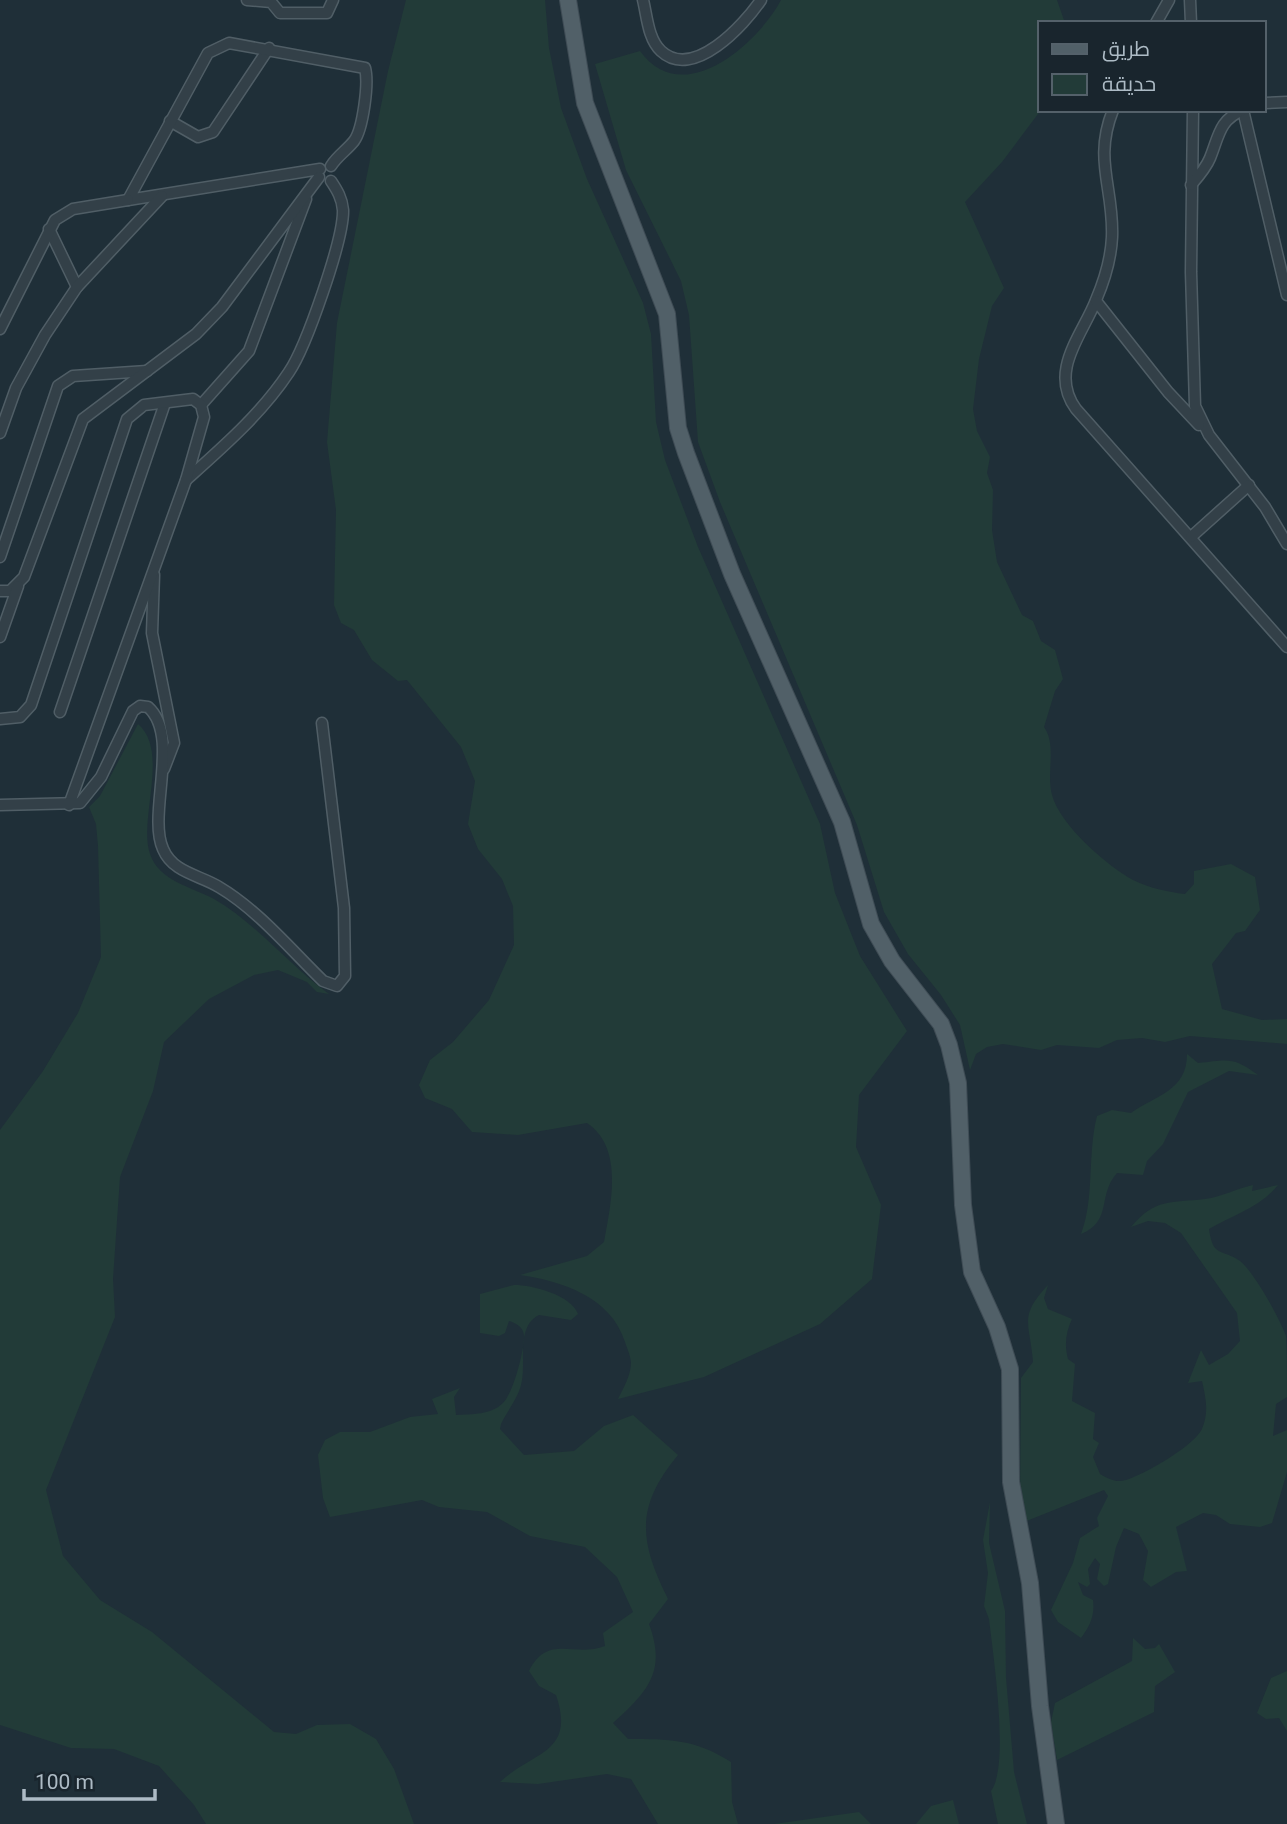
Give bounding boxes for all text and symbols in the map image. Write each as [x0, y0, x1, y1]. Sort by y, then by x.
legend [1038, 21, 1266, 112]
text: طريق [1102, 37, 1150, 62]
text: حديقة [1102, 72, 1156, 96]
scale bar [24, 1758, 156, 1802]
text: 100 m [35, 1770, 94, 1794]

